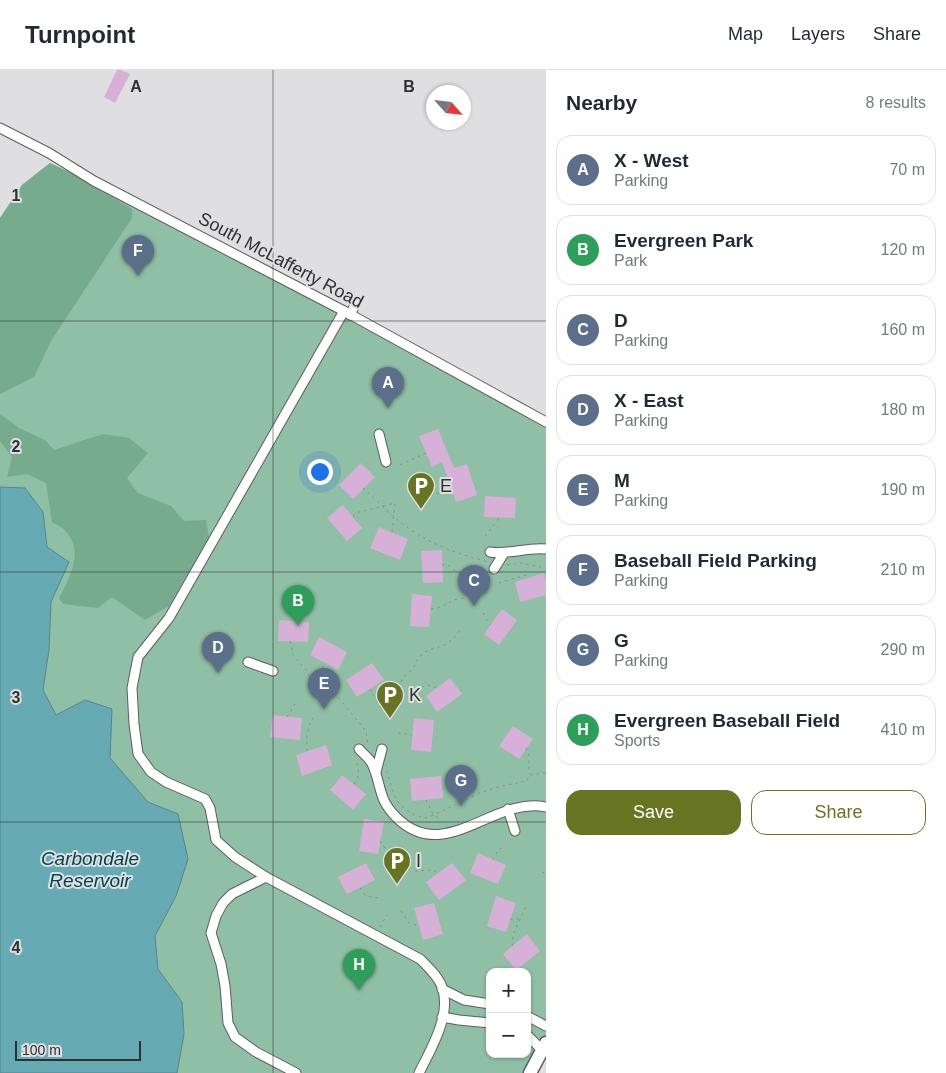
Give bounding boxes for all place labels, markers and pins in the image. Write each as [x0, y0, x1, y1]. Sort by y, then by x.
pin: F [122, 235, 154, 276]
pin: A [372, 367, 404, 408]
parking icon: E [406, 471, 436, 510]
place label: E [440, 476, 452, 496]
pin: C [458, 565, 490, 606]
pin: B [282, 585, 314, 626]
pin: D [202, 632, 234, 673]
pin: E [308, 668, 340, 709]
parking icon: K [375, 680, 405, 719]
place label: K [409, 685, 421, 705]
pin: G [445, 765, 477, 806]
parking icon: I [382, 846, 412, 885]
place label: I [416, 851, 421, 871]
pin: H [343, 949, 375, 990]

